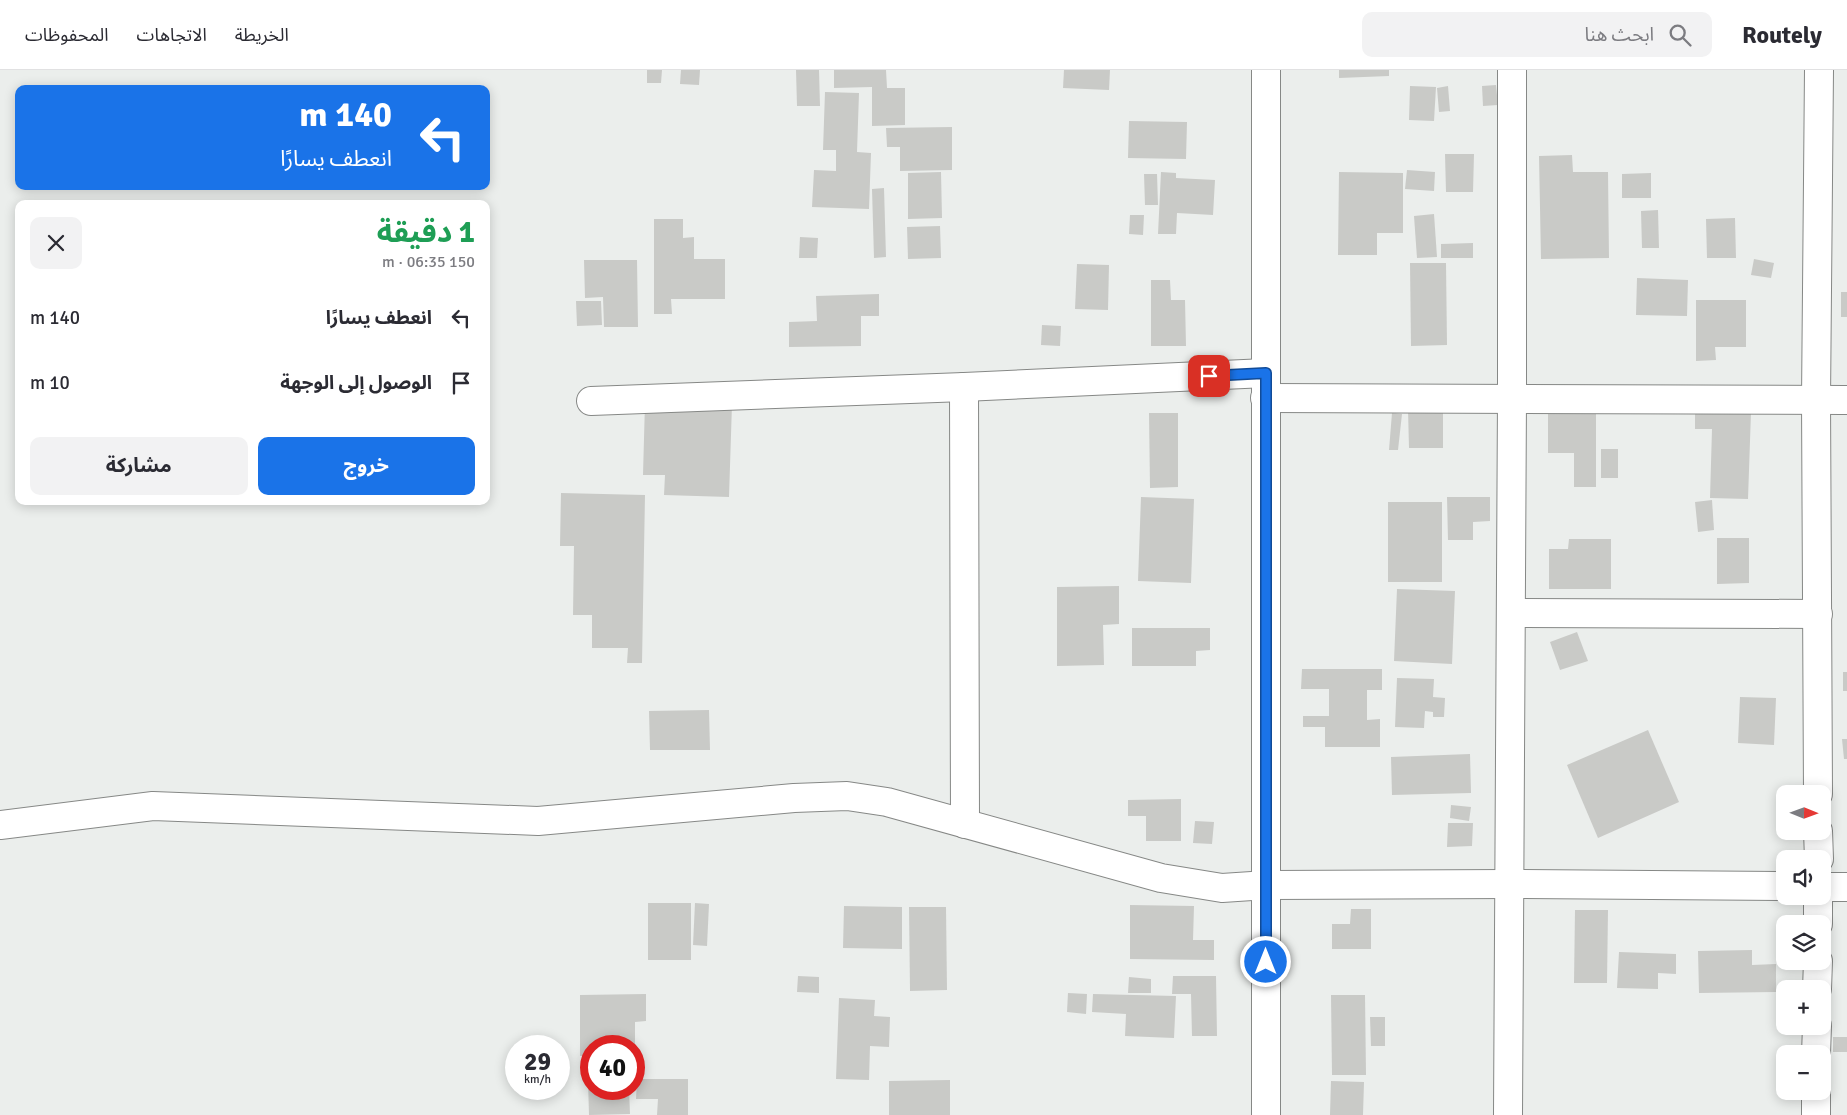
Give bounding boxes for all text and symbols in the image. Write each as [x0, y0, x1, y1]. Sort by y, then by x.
search box [1362, 12, 1712, 57]
text: Routely [1742, 20, 1822, 50]
icon: search [1666, 21, 1694, 49]
text: ابحث هنا [1584, 23, 1654, 47]
text: المحفوظات [25, 24, 109, 46]
text: الاتجاهات [137, 24, 207, 46]
text: الخريطة [235, 24, 289, 46]
text: 140 m [299, 93, 392, 136]
icon: left [410, 105, 475, 170]
text: انعطف يسارًا [280, 145, 392, 172]
text: 1 دقيقة [377, 214, 475, 251]
button: close [30, 217, 82, 269]
text: 150 m · 06:35 [382, 252, 475, 272]
icon: left [447, 304, 475, 332]
text: 140 m [30, 306, 80, 330]
text: انعطف يسارًا [326, 306, 432, 330]
pin [1188, 355, 1230, 397]
icon: arrive [1195, 362, 1223, 390]
icon: arrive [447, 369, 475, 397]
text: 10 m [30, 371, 70, 395]
text: الوصول إلى الوجهة [280, 371, 432, 395]
button: مشاركة [30, 437, 248, 495]
button: خروج [258, 437, 475, 495]
north arrow [1776, 785, 1831, 840]
map controls [1776, 785, 1831, 1100]
button: sound [1776, 850, 1831, 905]
button: layers [1776, 915, 1831, 970]
position arrow [1239, 935, 1291, 987]
button: + [1776, 980, 1831, 1035]
speed limit sign: 40 [580, 1035, 645, 1100]
button: − [1776, 1045, 1831, 1100]
text: 29 [524, 1046, 551, 1077]
text: km/h [524, 1072, 551, 1087]

